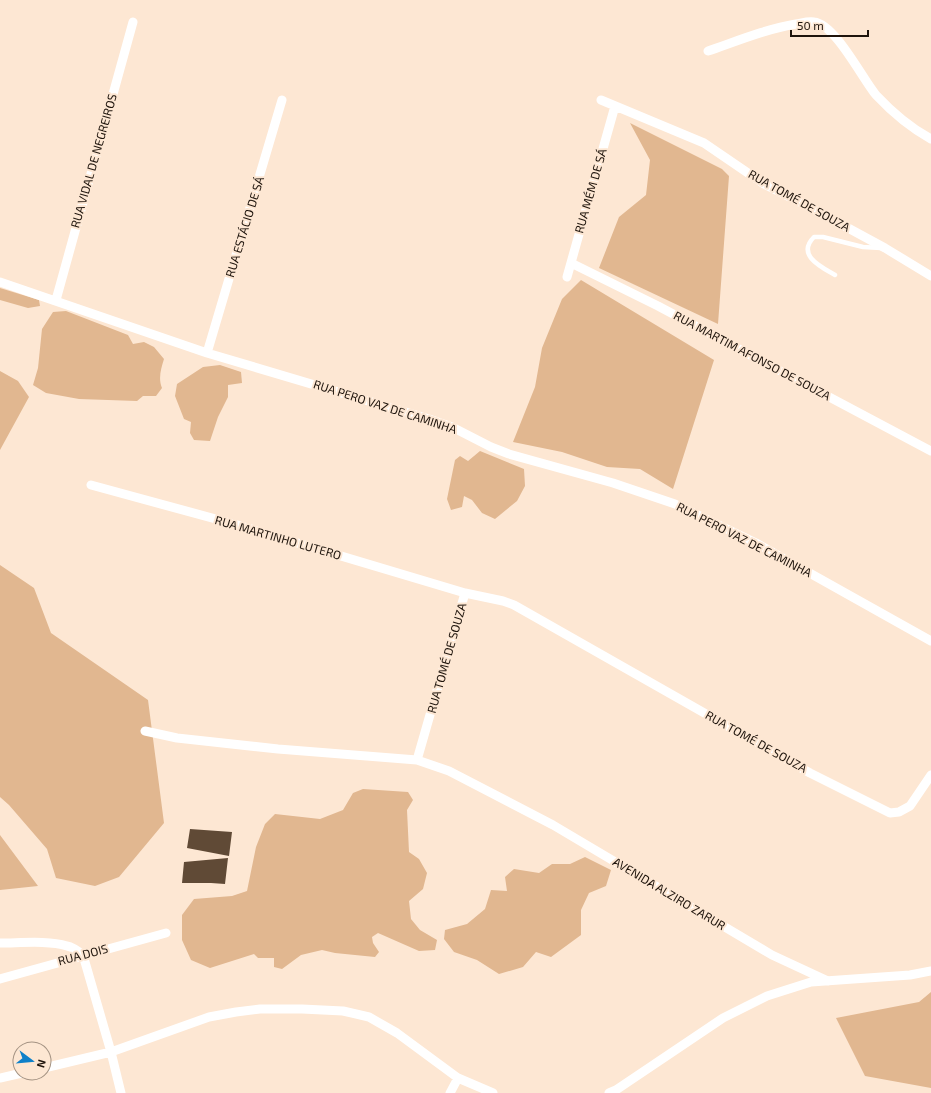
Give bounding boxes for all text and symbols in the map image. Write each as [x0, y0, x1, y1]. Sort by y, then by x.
scale bar [791, 12, 868, 38]
text: 50 m [797, 18, 824, 32]
street label: RUA VIDAL DE NEGREIROS [67, 92, 119, 229]
street label: RUA MÉM DE SÁ [571, 146, 609, 235]
street label: RUA TOMÉ DE SOUZA [746, 166, 853, 234]
street label: RUA ESTÁCIO DE SÁ [222, 174, 266, 279]
street label: RUA MARTIM AFONSO DE SOUZA [672, 308, 834, 403]
street label: RUA PERO VAZ DE CAMINHA [312, 376, 459, 436]
street label: RUA PERO VAZ DE CAMINHA [674, 499, 815, 580]
street label: RUA MARTINHO LUTERO [213, 512, 343, 562]
street label: RUA TOMÉ DE SOUZA [424, 600, 469, 714]
street label: RUA TOMÉ DE SOUZA [703, 707, 810, 775]
street label: AVENIDA ALZIRO ZARUR [611, 854, 728, 932]
street label: RUA DOIS [56, 941, 109, 967]
north arrow [12, 1041, 52, 1081]
text: N [35, 1058, 49, 1070]

